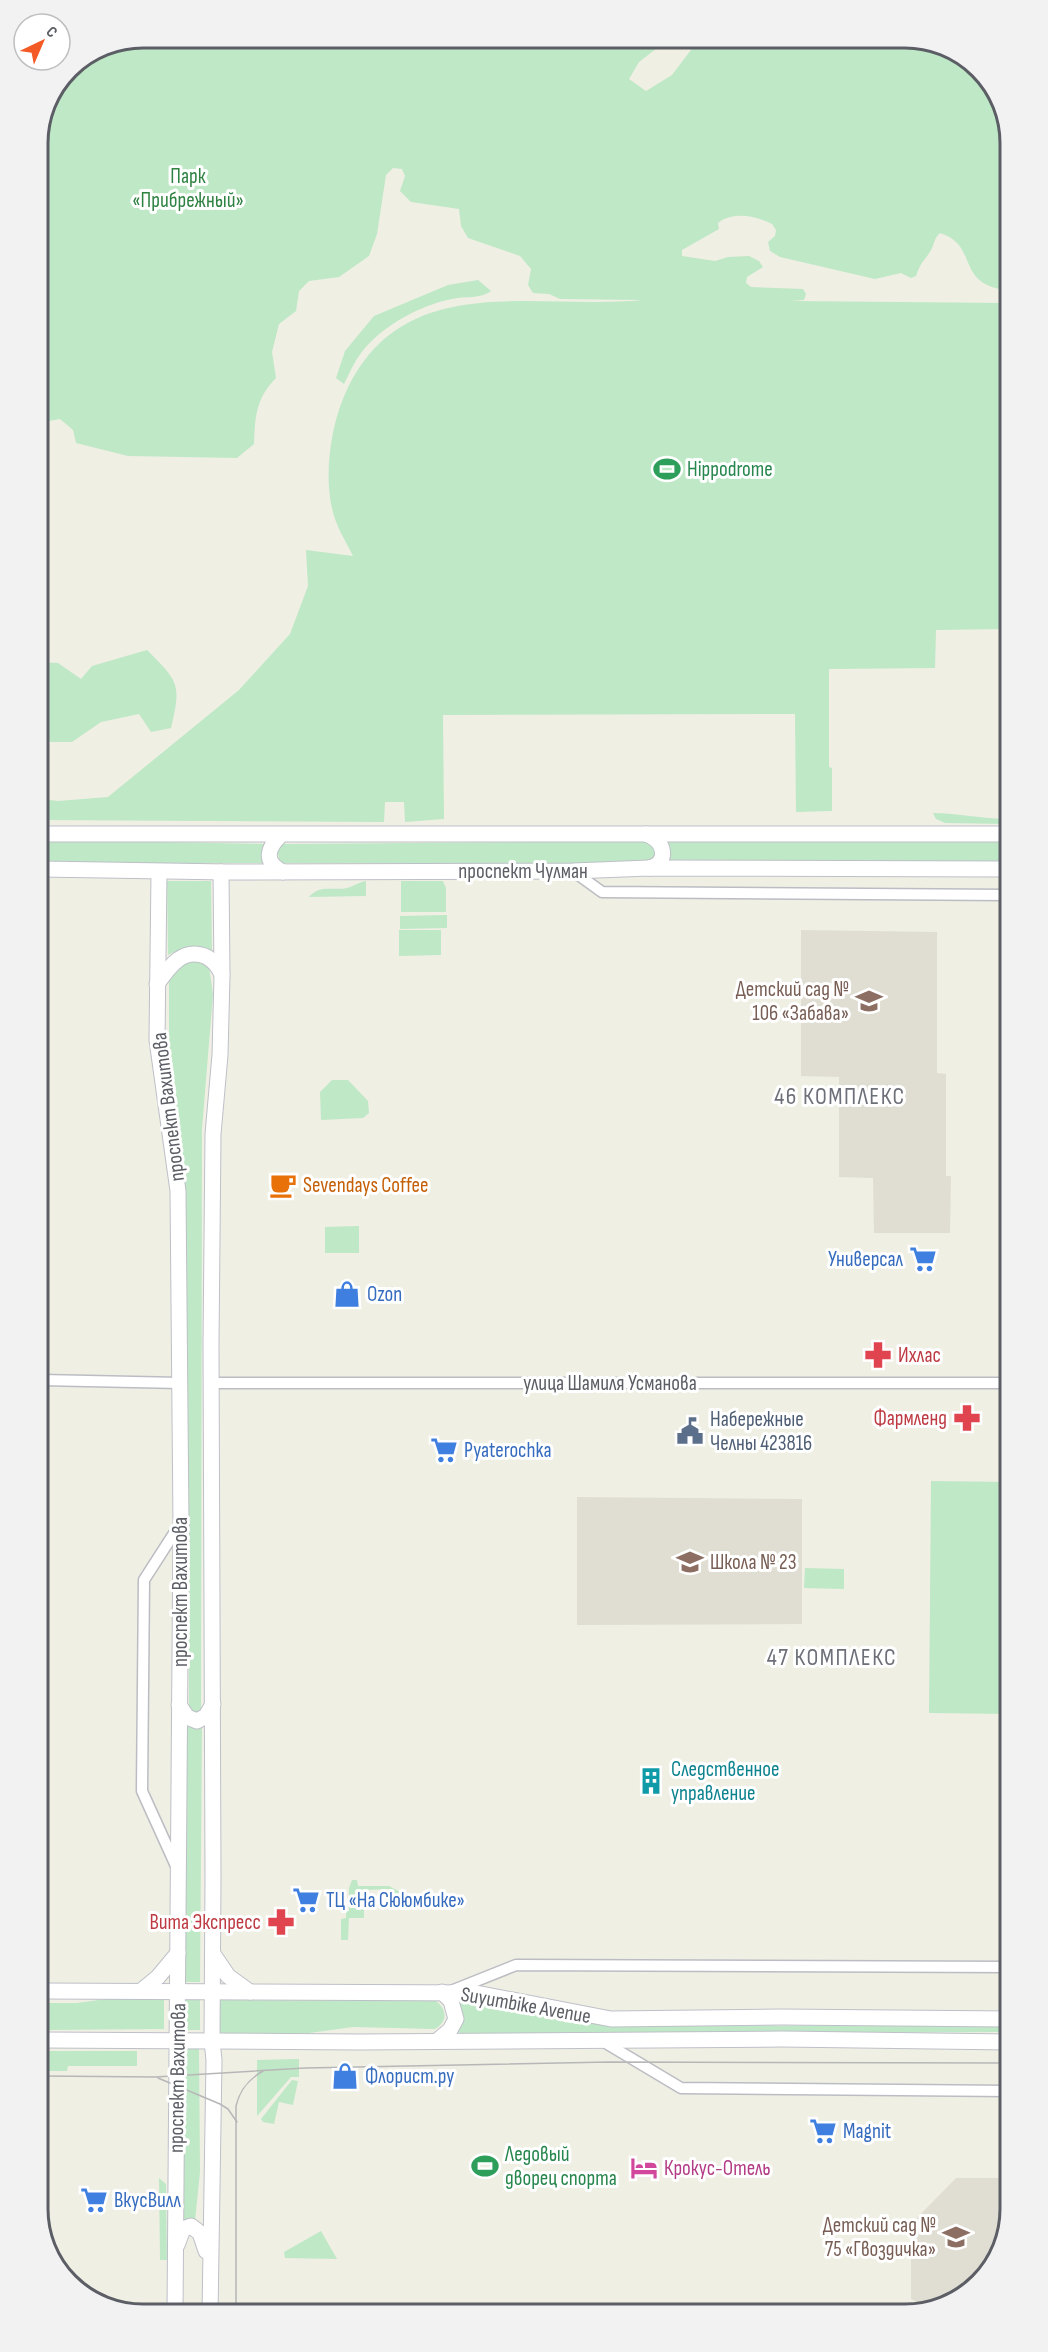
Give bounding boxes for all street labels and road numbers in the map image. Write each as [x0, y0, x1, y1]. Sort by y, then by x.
street label: проспект Чулман [458, 859, 588, 884]
street label: проспект Вахитова [147, 1031, 190, 1183]
street label: улица Шамиля Усманова [523, 1371, 697, 1396]
street label: проспект Вахитова [168, 1517, 193, 1667]
street label: Suyumbike Avenue [459, 1982, 593, 2029]
street label: проспект Вахитова [164, 2003, 191, 2153]

